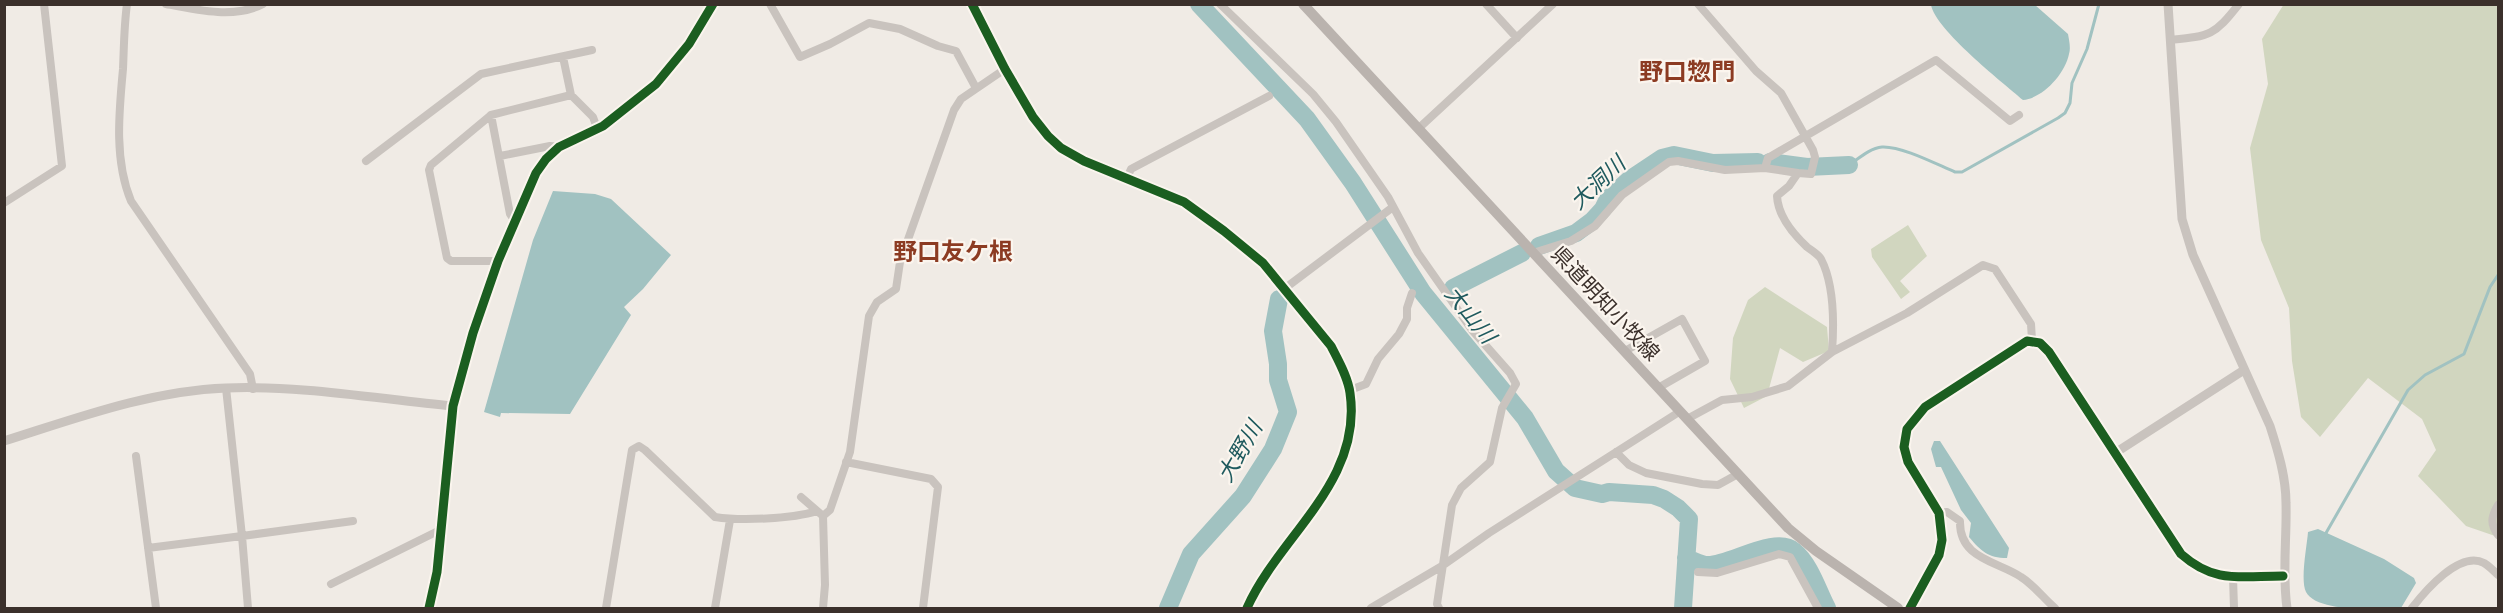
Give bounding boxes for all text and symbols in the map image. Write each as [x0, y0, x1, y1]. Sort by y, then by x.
district label: 野口惣門 [1639, 56, 1735, 85]
water label: 大洞川 [1564, 148, 1632, 214]
district label: 野口友ケ根 [893, 236, 1013, 265]
street label: 県道明知小牧線 [1546, 240, 1666, 366]
water label: 大山川 [1440, 280, 1504, 350]
water label: 大野川 [1211, 414, 1268, 486]

